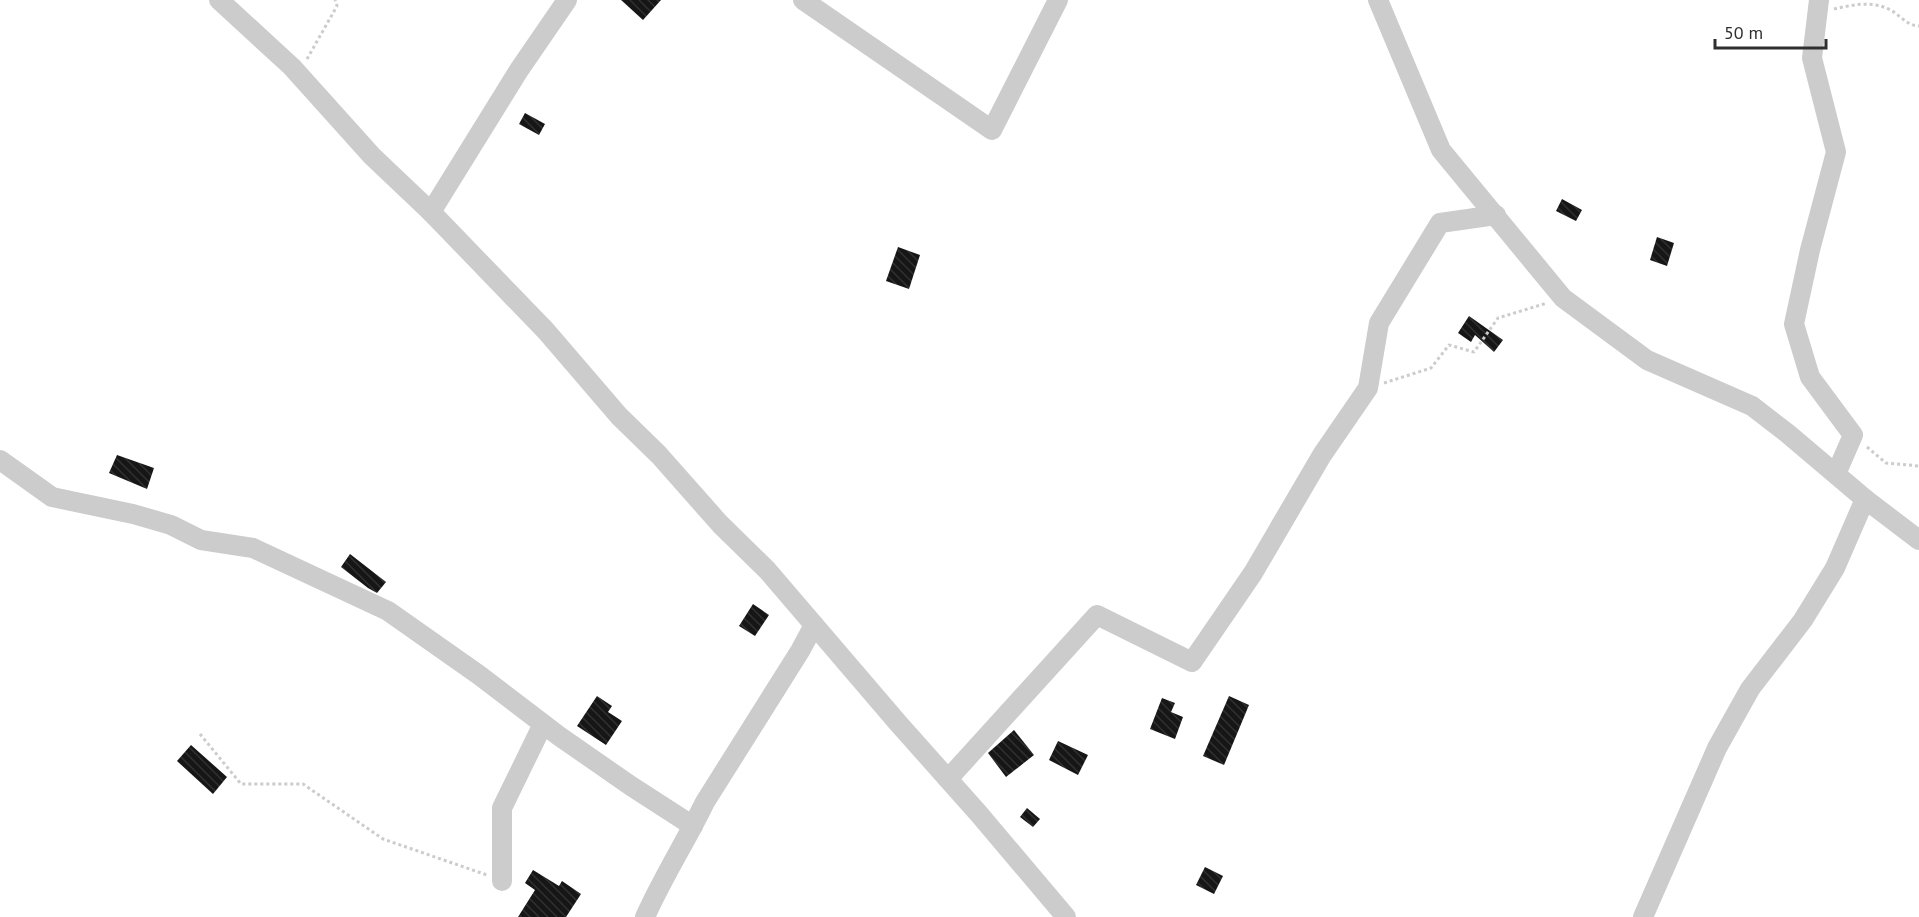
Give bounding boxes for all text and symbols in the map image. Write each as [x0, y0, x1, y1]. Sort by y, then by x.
scale bar [1715, 12, 1826, 50]
text: 50 m [1724, 21, 1763, 44]

